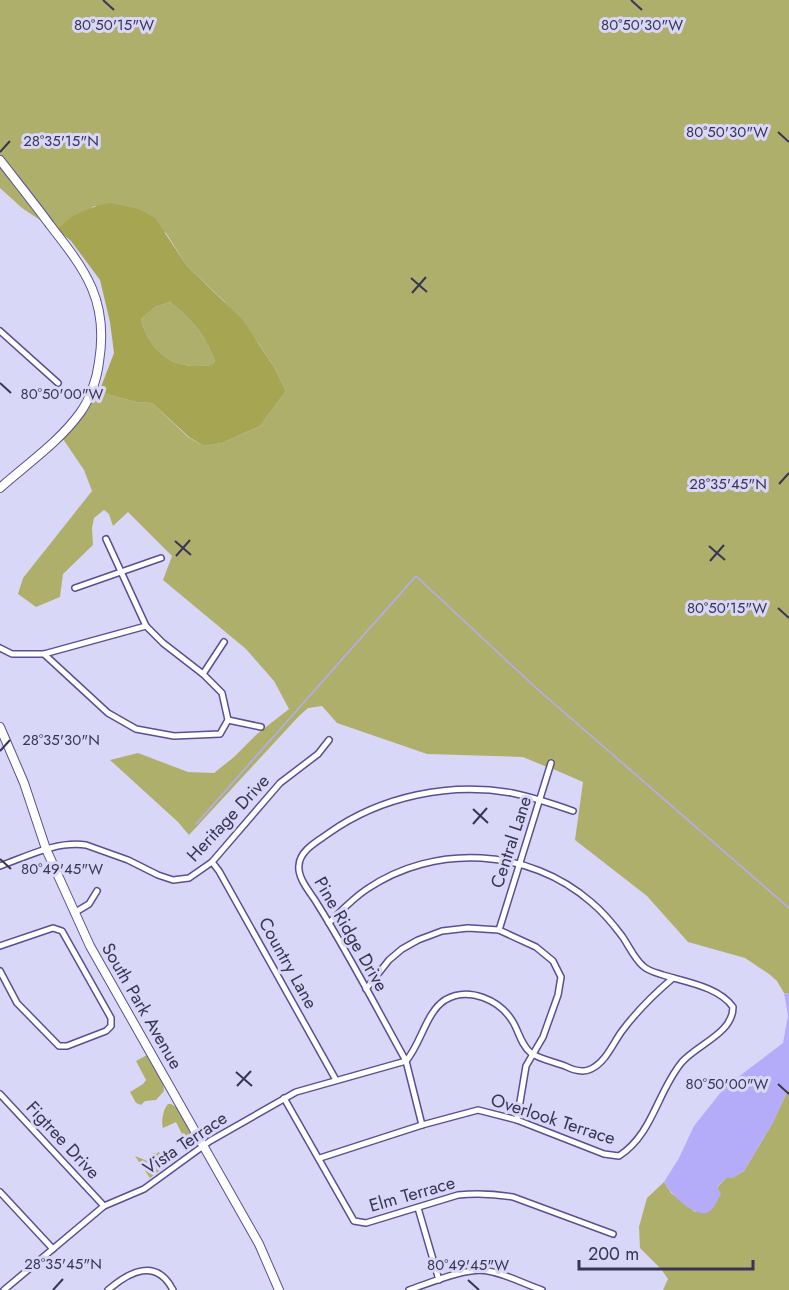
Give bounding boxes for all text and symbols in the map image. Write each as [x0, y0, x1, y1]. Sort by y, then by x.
text: 80°50'15"W [74, 14, 154, 36]
text: 80°50'30"W [601, 14, 683, 36]
text: 80°50'30"W [686, 121, 768, 143]
text: 28°35'15"N [23, 130, 99, 152]
text: 80°50'00"W [21, 383, 104, 405]
text: 28°35'45"N [689, 473, 767, 495]
text: 80°50'15"W [687, 597, 767, 619]
text: 28°35'30"N [22, 729, 100, 751]
street label: Heritage Drive [181, 769, 275, 867]
street label: Central Lane [484, 793, 538, 891]
text: 80°49'45"W [21, 858, 103, 880]
street label: Pine Ridge Drive [308, 872, 394, 996]
street label: Country Lane [252, 913, 324, 1013]
street label: South Park Avenue [95, 938, 189, 1074]
text: 80°50'00"W [686, 1073, 769, 1095]
street label: Overlook Terrace [487, 1087, 619, 1151]
street label: Figtree Drive [20, 1095, 106, 1185]
street label: Vista Terrace [138, 1105, 232, 1181]
street label: Elm Terrace [366, 1169, 458, 1219]
scale bar [579, 1233, 753, 1271]
text: 200 m [588, 1241, 639, 1267]
text: 28°35'45"N [24, 1253, 102, 1275]
text: 80°49'45"W [427, 1254, 509, 1276]

